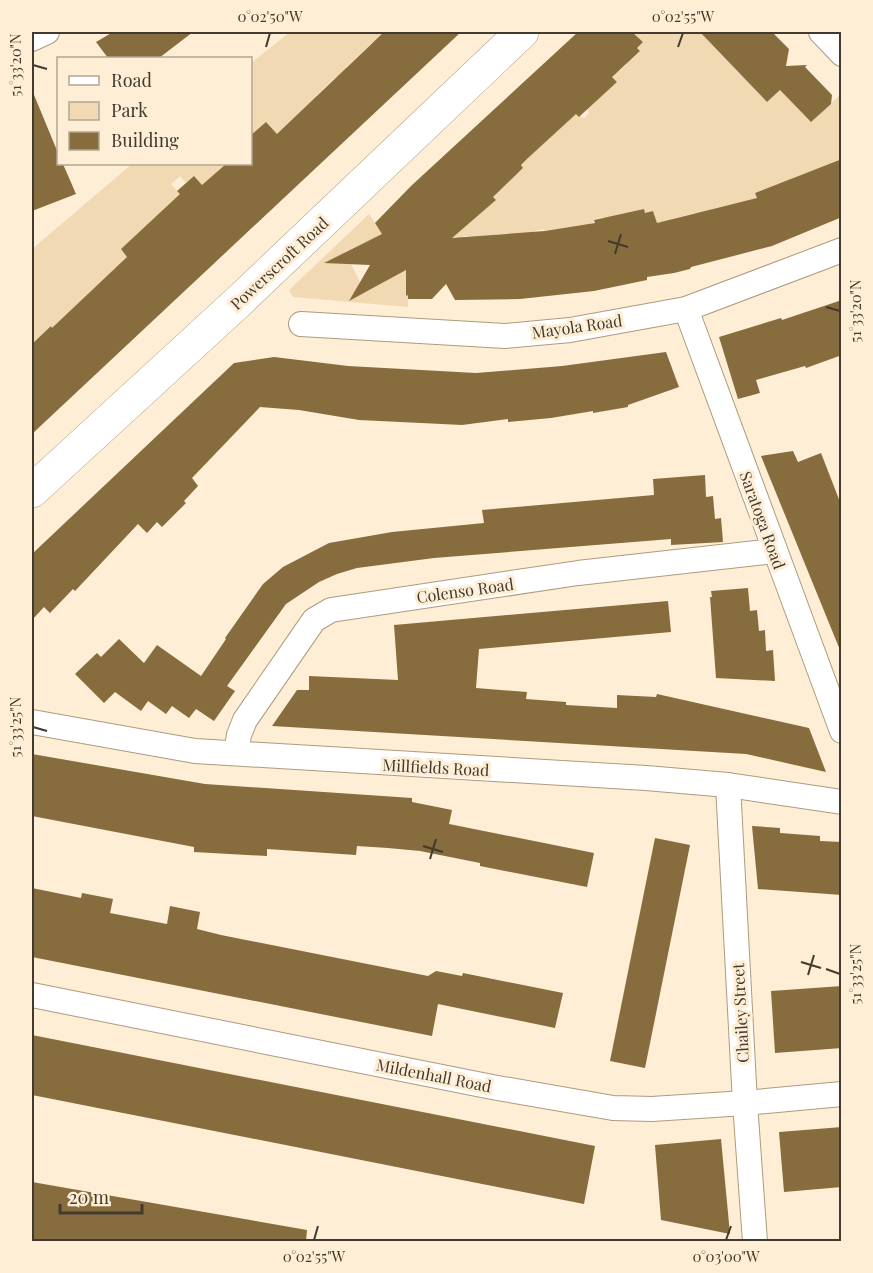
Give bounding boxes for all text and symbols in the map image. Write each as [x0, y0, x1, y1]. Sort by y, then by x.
text: 0°02'50"W [238, 6, 303, 26]
text: 0°02'55"W [652, 6, 715, 26]
text: 51°33'20"N [5, 33, 25, 97]
legend [57, 57, 252, 165]
text: Road [111, 68, 152, 92]
text: Park [111, 98, 148, 122]
text: Building [111, 128, 179, 152]
street label: Powerscroft Road [225, 212, 333, 314]
text: 51°33'20"N [845, 279, 865, 343]
street label: Mayola Road [530, 309, 624, 343]
street label: Saratoga Road [736, 468, 790, 572]
street label: Colenso Road [415, 573, 515, 607]
text: 51°33'25"N [5, 696, 25, 757]
street label: Millfields Road [382, 754, 490, 780]
text: 51°33'25"N [845, 943, 865, 1004]
street label: Chailey Street [727, 962, 753, 1063]
street label: Mildenhall Road [375, 1054, 493, 1096]
scale bar [60, 1177, 142, 1215]
text: 20 m [69, 1185, 109, 1209]
text: 0°02'55"W [283, 1246, 346, 1266]
text: 0°03'00"W [693, 1246, 760, 1266]

